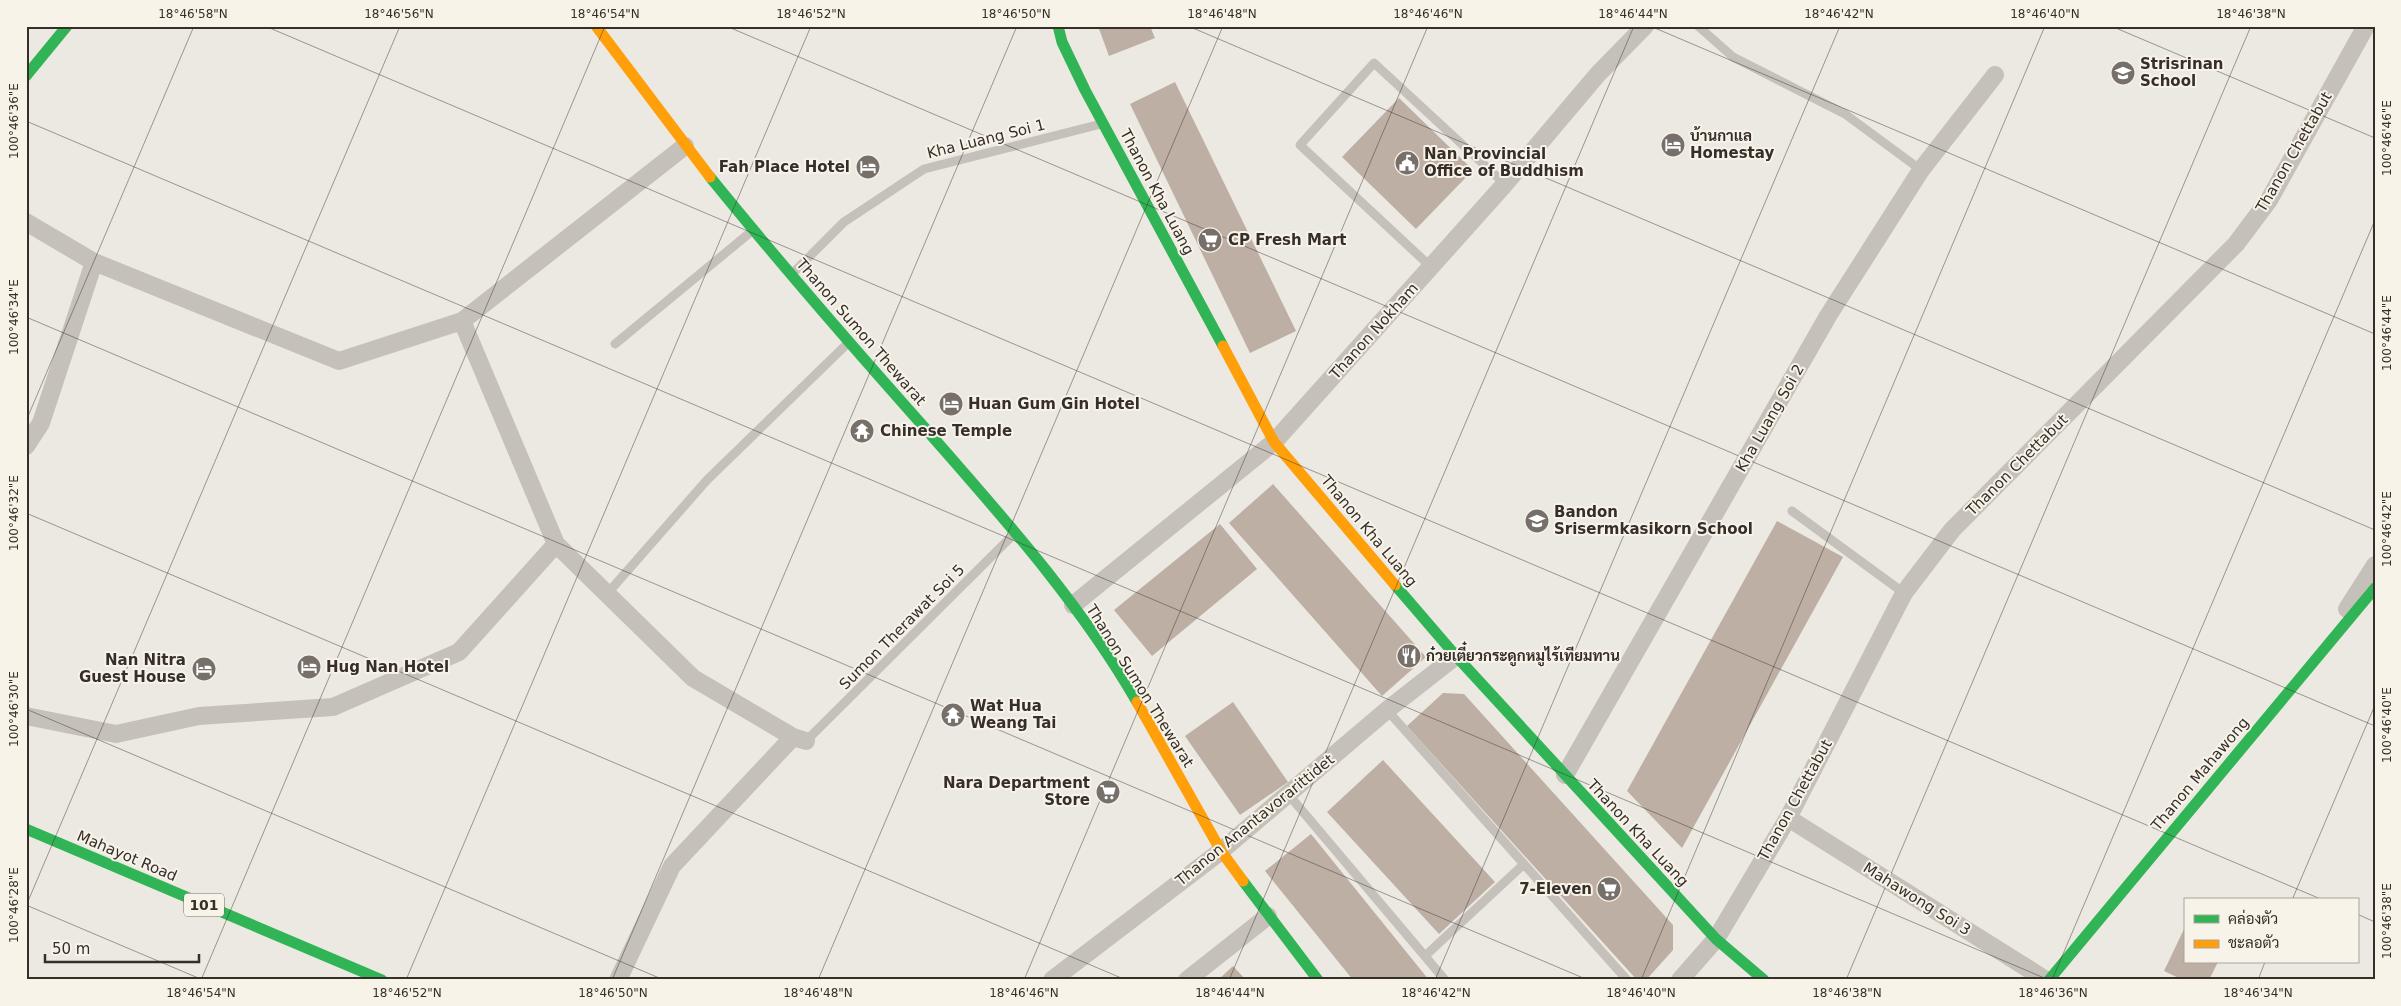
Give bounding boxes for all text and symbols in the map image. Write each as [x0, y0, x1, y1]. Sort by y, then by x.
text: 18°46'58"N [158, 7, 228, 21]
text: 18°46'56"N [364, 7, 434, 21]
text: 18°46'54"N [570, 7, 640, 21]
text: 18°46'52"N [776, 7, 846, 21]
text: 18°46'50"N [981, 7, 1051, 21]
text: 18°46'48"N [1187, 7, 1257, 21]
text: 18°46'46"N [1393, 7, 1463, 21]
text: 18°46'44"N [1598, 7, 1668, 21]
text: 18°46'42"N [1804, 7, 1874, 21]
text: 18°46'40"N [2010, 7, 2080, 21]
text: 18°46'38"N [2216, 7, 2286, 21]
place label: Strisrinan School [2140, 55, 2223, 90]
school or university icon: Strisrinan School [2110, 60, 2136, 86]
text: 100°46'36"E [7, 83, 21, 159]
street label: Thanon Chettabut [2252, 89, 2336, 216]
text: 100°46'46"E [2380, 100, 2394, 176]
street label: Kha Luang Soi 1 [925, 116, 1047, 162]
street label: Thanon Kha Luang [1116, 125, 1198, 258]
place label: บ้านกาแล Homestay [1690, 126, 1774, 162]
hotel icon: บ้านกาแล Homestay [1660, 132, 1686, 158]
place label: Nan Provincial Office of Buddhism [1424, 145, 1584, 180]
public building icon: Nan Provincial Office of Buddhism [1394, 150, 1420, 176]
hotel icon: Fah Place Hotel [855, 154, 881, 180]
place label: Fah Place Hotel [719, 158, 850, 176]
supermarket icon: CP Fresh Mart [1197, 227, 1223, 253]
place label: CP Fresh Mart [1228, 231, 1347, 249]
street label: Thanon Sumon Thewarat [792, 254, 930, 409]
text: 100°46'34"E [7, 279, 21, 355]
street label: Thanon Nokham [1325, 279, 1422, 384]
text: 100°46'44"E [2380, 295, 2394, 371]
street label: Kha Luang Soi 2 [1732, 361, 1808, 475]
hotel icon: Huan Gum Gin Hotel [938, 391, 964, 417]
place label: Huan Gum Gin Hotel [968, 395, 1140, 413]
street label: Thanon Chettabut [1962, 411, 2071, 520]
temple icon: Chinese Temple [849, 418, 875, 444]
place label: Chinese Temple [880, 422, 1012, 440]
street label: Thanon Kha Luang [1316, 471, 1421, 590]
text: 100°46'32"E [7, 475, 21, 551]
text: 100°46'42"E [2380, 491, 2394, 567]
place label: Bandon Srisermkasikorn School [1554, 503, 1753, 538]
school or university icon: Bandon Srisermkasikorn School [1524, 508, 1550, 534]
street label: Sumon Therawat Soi 5 [836, 561, 968, 693]
street label: Thanon Sumon Thewarat [1082, 600, 1198, 771]
place label: ก๋วยเตี๋ยวกระดูกหมูไร้เทียมทาน [1426, 641, 1620, 667]
restaurant icon: ก๋วยเตี๋ยวกระดูกหมูไร้เทียมทาน [1396, 643, 1422, 669]
place label: Nan Nitra Guest House [79, 651, 186, 686]
hotel icon: Hug Nan Hotel [296, 654, 322, 680]
hotel icon: Nan Nitra Guest House [191, 656, 217, 682]
place label: Hug Nan Hotel [326, 658, 449, 676]
text: 100°46'30"E [7, 671, 21, 747]
text: 100°46'40"E [2380, 687, 2394, 763]
place label: Wat Hua Weang Tai [970, 697, 1057, 732]
temple icon: Wat Hua Weang Tai [940, 702, 966, 728]
street label: Thanon Mahawong [2147, 714, 2253, 835]
street label: Thanon Chettabut [1754, 736, 1836, 865]
street label: Thanon Anantavorarittidet [1171, 750, 1338, 890]
place label: Nara Department Store [943, 774, 1090, 809]
street label: Thanon Kha Luang [1583, 775, 1692, 890]
supermarket icon: Nara Department Store [1095, 779, 1121, 805]
street label: Mahayot Road [74, 827, 180, 885]
street label: Mahawong Soi 3 [1860, 859, 1974, 939]
text: 100°46'28"E [7, 867, 21, 943]
supermarket icon: 7-Eleven [1596, 876, 1622, 902]
place label: 7-Eleven [1519, 880, 1592, 898]
text: 100°46'38"E [2380, 883, 2394, 959]
road number: 101 [184, 894, 224, 916]
legend [2184, 898, 2358, 964]
text: คล่องตัว [2228, 909, 2278, 928]
scale bar [45, 931, 199, 963]
text: ชะลอตัว [2228, 934, 2279, 952]
text: 50 m [52, 940, 90, 958]
text: 18°46'54"N [166, 986, 236, 1000]
text: 18°46'52"N [372, 986, 442, 1000]
text: 18°46'50"N [578, 986, 648, 1000]
text: 18°46'48"N [783, 986, 853, 1000]
text: 18°46'46"N [989, 986, 1059, 1000]
text: 18°46'44"N [1195, 986, 1265, 1000]
text: 18°46'42"N [1401, 986, 1471, 1000]
text: 18°46'40"N [1606, 986, 1676, 1000]
text: 18°46'38"N [1812, 986, 1882, 1000]
text: 18°46'36"N [2018, 986, 2088, 1000]
text: 18°46'34"N [2223, 986, 2293, 1000]

